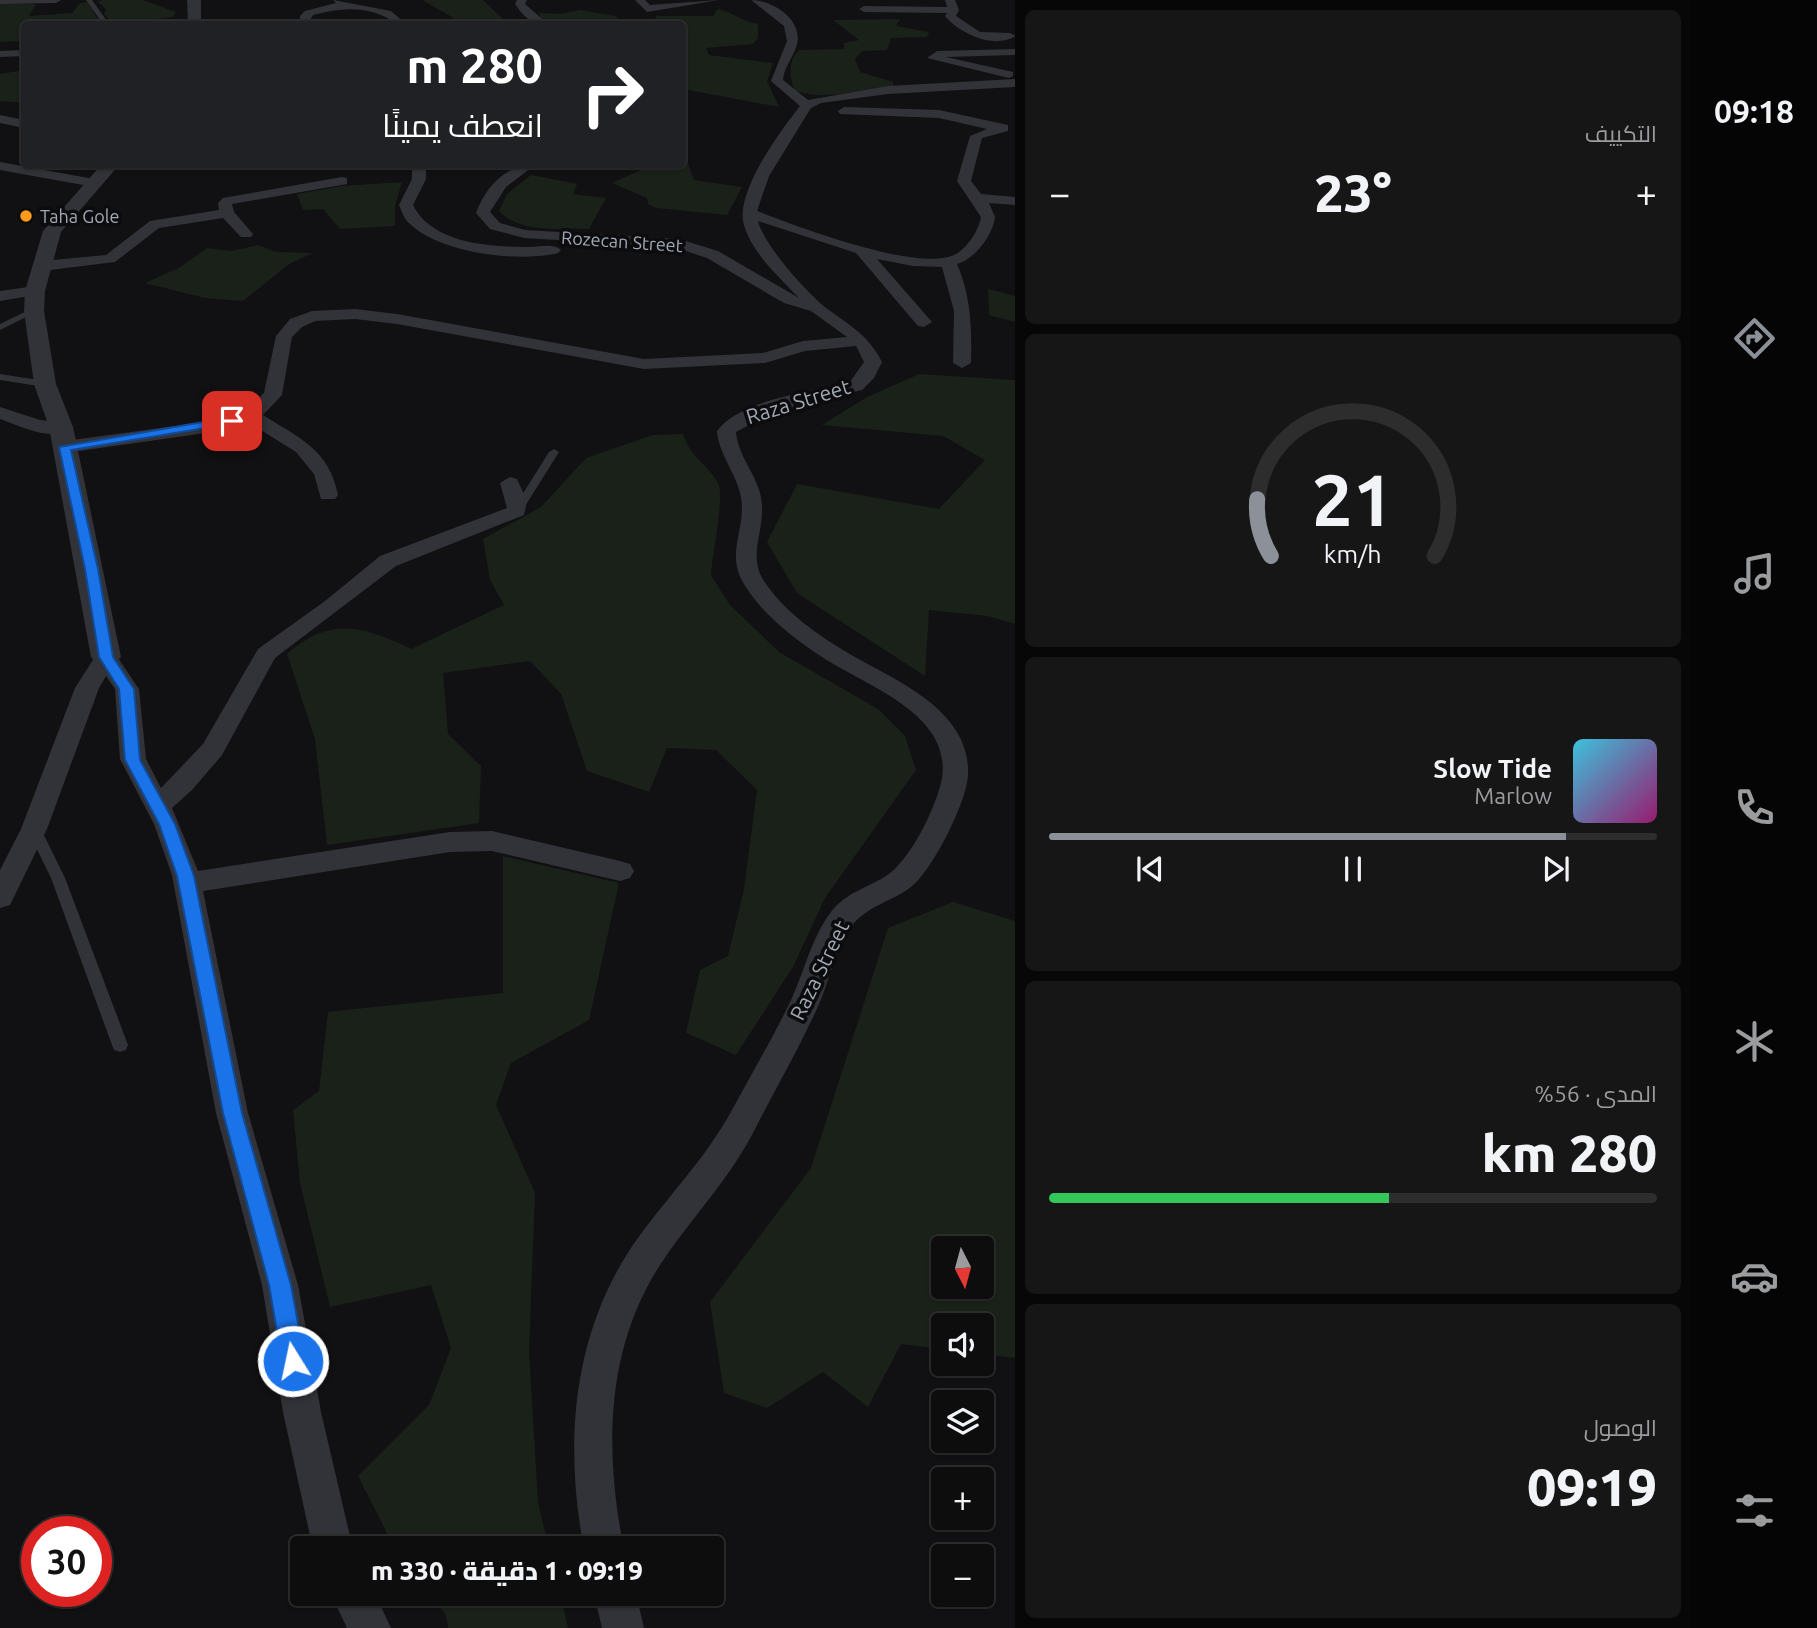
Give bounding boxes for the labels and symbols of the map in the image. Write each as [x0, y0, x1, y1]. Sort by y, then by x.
place label: Taha Gole [40, 206, 119, 226]
marker: Taha Gole [18, 208, 34, 224]
street label: Rozecan Street [561, 227, 683, 255]
street label: Raza Street [743, 374, 853, 428]
pin [202, 391, 262, 451]
street label: Raza Street [785, 916, 853, 1024]
north arrow [931, 1236, 994, 1298]
position arrow [256, 1324, 330, 1398]
speed limit sign: 30 [21, 1516, 112, 1607]

